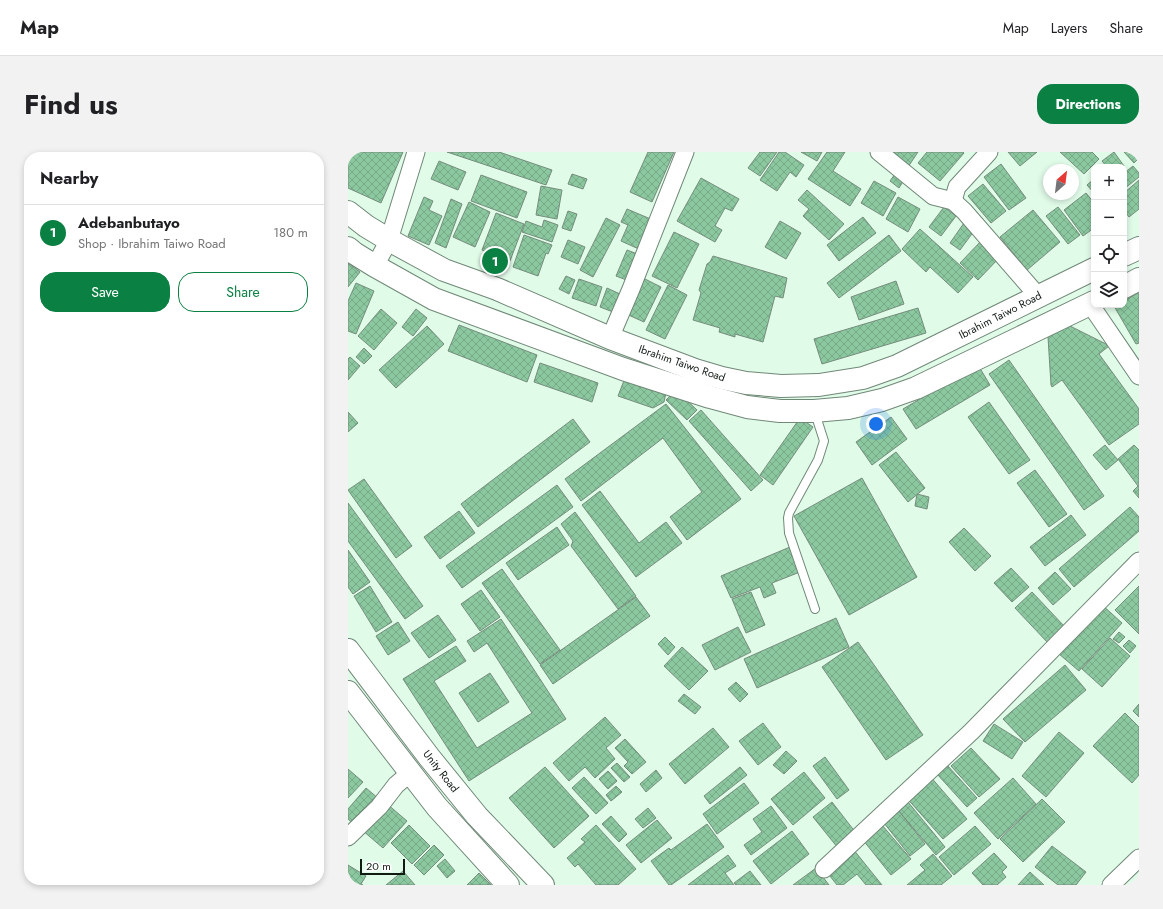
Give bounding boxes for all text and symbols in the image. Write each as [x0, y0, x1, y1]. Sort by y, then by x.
text: Map [20, 14, 59, 41]
text: Map [1003, 18, 1029, 38]
text: Layers [1051, 18, 1087, 38]
text: Share [1109, 18, 1143, 38]
text: Find us [24, 84, 118, 125]
button: Directions [1037, 84, 1139, 124]
north arrow [1043, 164, 1079, 200]
map controls [1091, 164, 1127, 308]
button: + [1091, 164, 1127, 200]
text: Nearby [40, 166, 98, 190]
button: − [1091, 200, 1127, 236]
text: Adebanbutayo [78, 212, 180, 234]
text: 1 [50, 223, 56, 242]
text: 180 m [273, 223, 308, 242]
text: Shop · Ibrahim Taiwo Road [78, 234, 226, 253]
button: locate [1091, 236, 1127, 272]
pin: 1 [482, 246, 508, 276]
button: Save [40, 272, 170, 312]
button: Share [178, 272, 308, 312]
button: layers [1091, 272, 1127, 308]
street label: Ibrahim Taiwo Road [956, 287, 1044, 343]
street label: Ibrahim Taiwo Road [636, 341, 728, 385]
your location [866, 414, 886, 434]
street label: Unity Road [419, 746, 463, 796]
scale bar [360, 857, 405, 876]
text: 20 m [366, 858, 391, 874]

